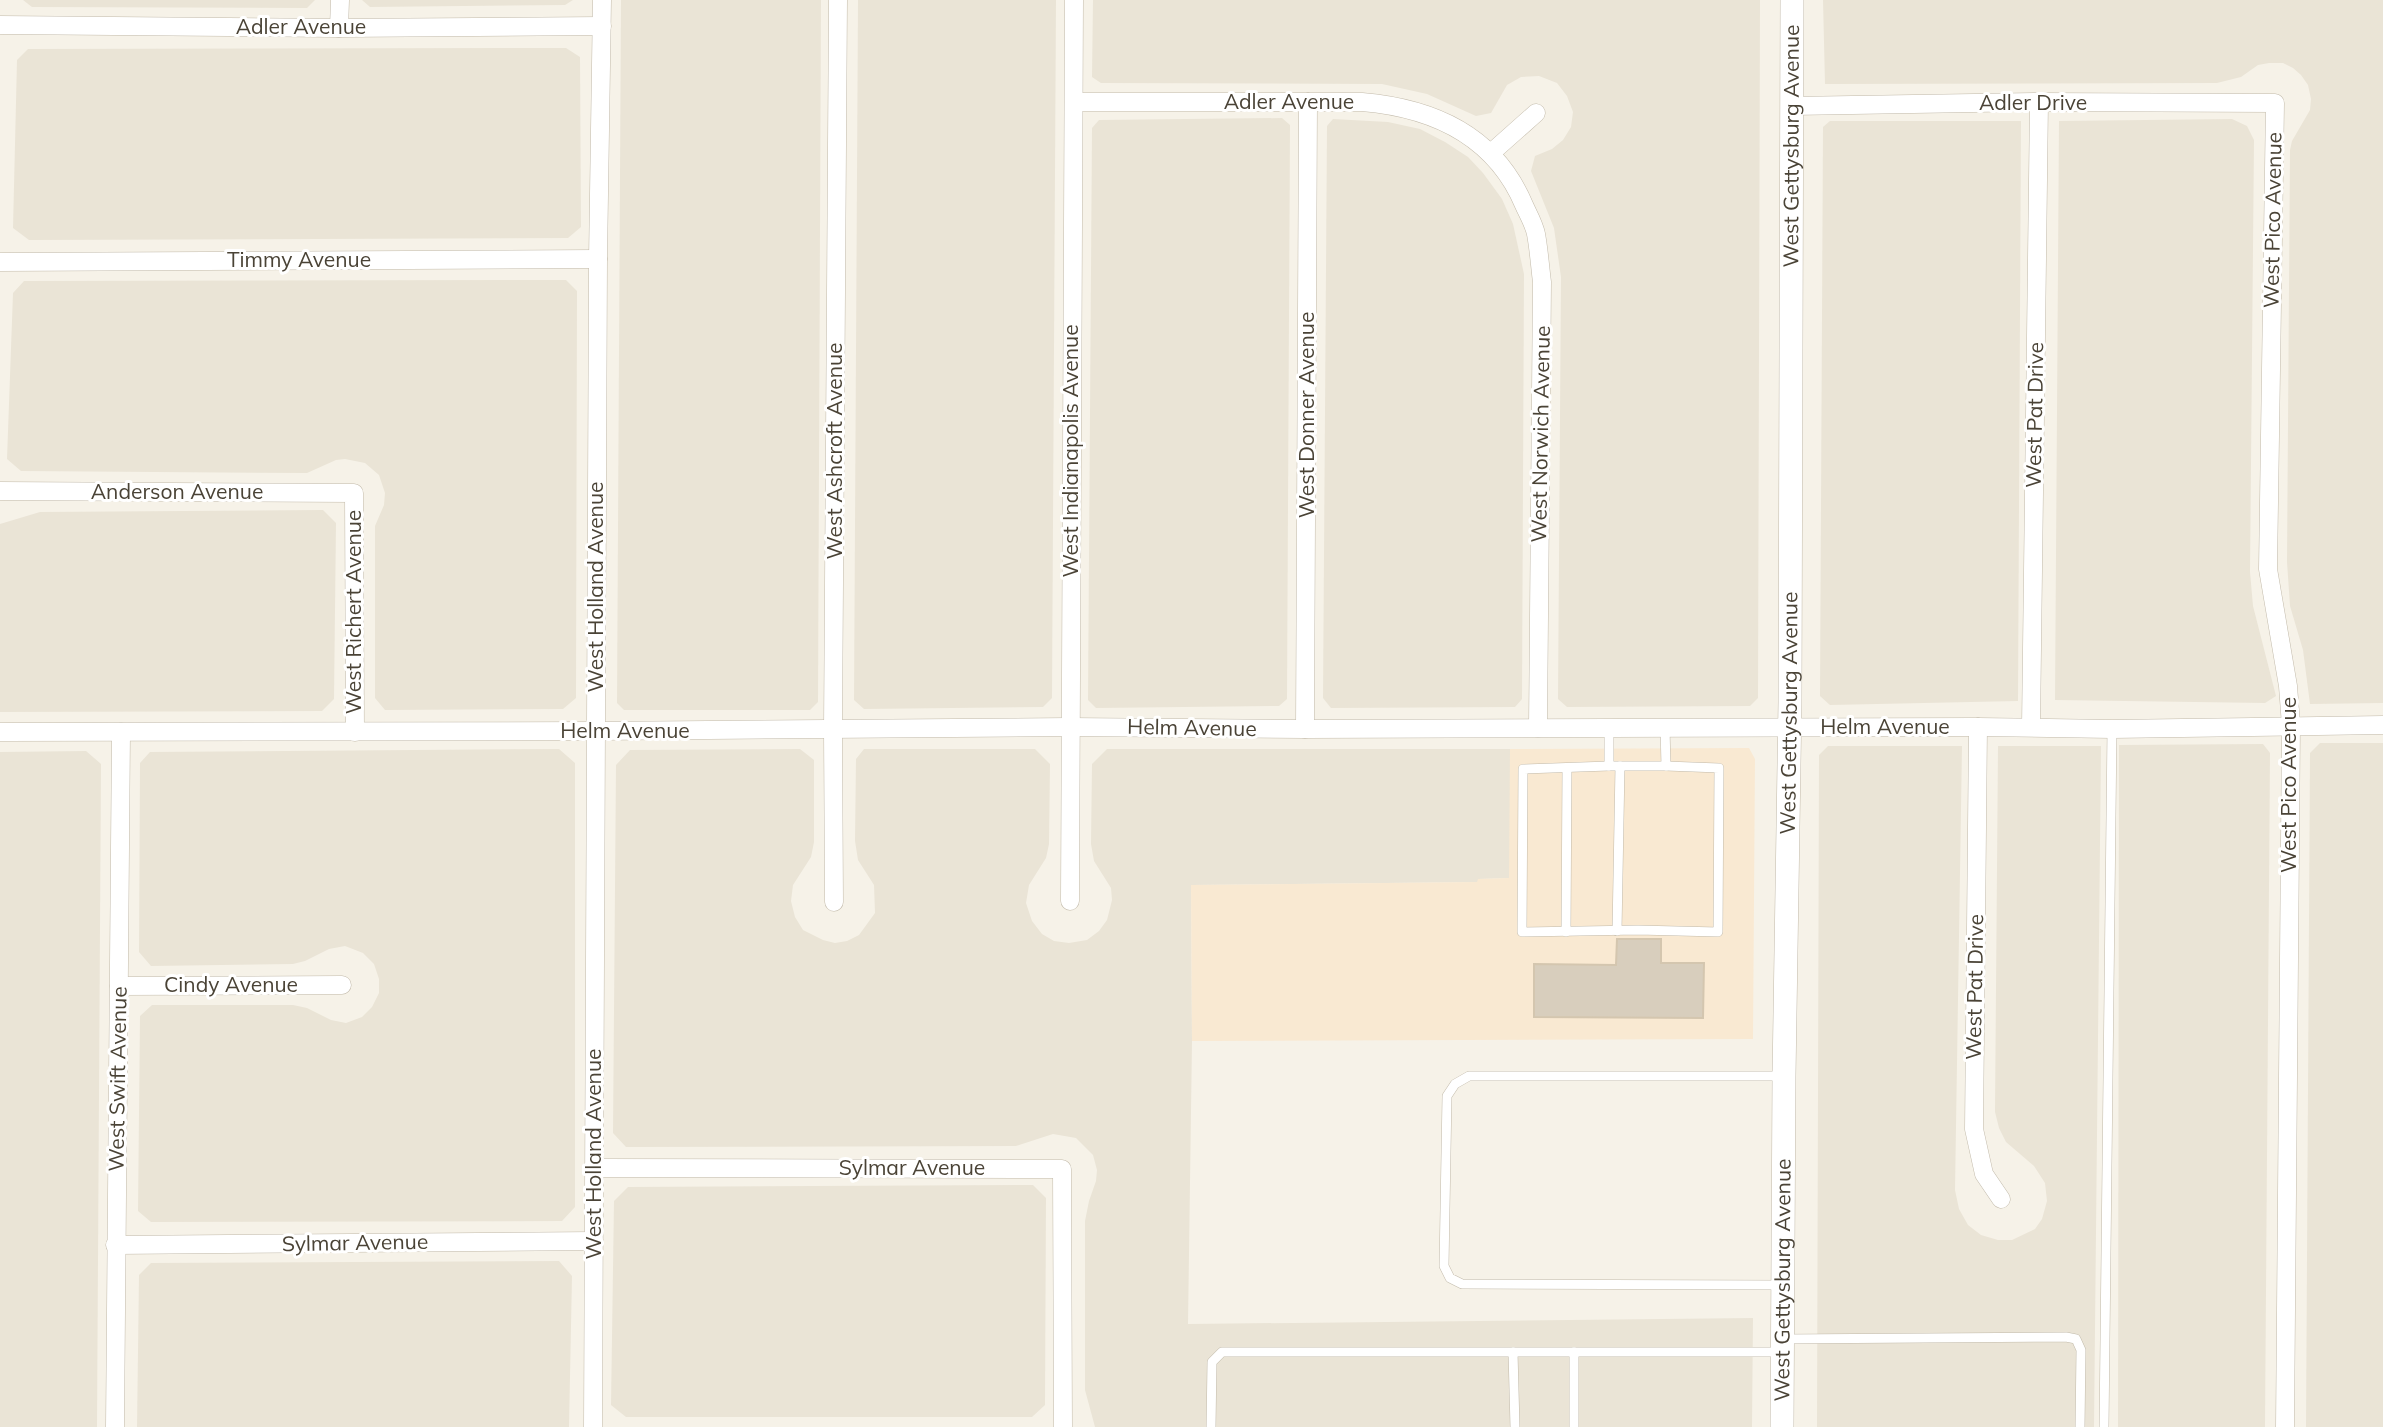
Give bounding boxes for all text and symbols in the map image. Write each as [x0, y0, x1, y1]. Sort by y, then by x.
street label: Adler Avenue [236, 13, 366, 39]
street label: West Gettysburg Avenue [1777, 24, 1804, 268]
street label: Adler Avenue [1224, 88, 1354, 114]
street label: Adler Drive [1979, 89, 2087, 115]
street label: West Pico Avenue [2257, 132, 2287, 308]
street label: Timmy Avenue [227, 246, 371, 272]
street label: West Donner Avenue [1293, 312, 1319, 518]
street label: West Indianapolis Avenue [1057, 324, 1083, 578]
street label: West Norwich Avenue [1525, 325, 1555, 543]
street label: West Ashcroft Avenue [821, 342, 847, 560]
street label: West Pat Drive [2020, 342, 2048, 488]
street label: Anderson Avenue [91, 478, 263, 504]
street label: West Holland Avenue [582, 482, 608, 692]
street label: West Richert Avenue [340, 510, 366, 714]
street label: West Gettysburg Avenue [1774, 591, 1802, 835]
street label: West Pico Avenue [2275, 697, 2301, 873]
street label: Helm Avenue [1127, 713, 1257, 741]
street label: Helm Avenue [1820, 713, 1950, 739]
street label: Helm Avenue [560, 717, 690, 743]
street label: West Pat Drive [1960, 914, 1988, 1060]
street label: Cindy Avenue [164, 971, 298, 997]
street label: West Swift Avenue [102, 986, 132, 1172]
street label: West Holland Avenue [580, 1049, 606, 1259]
street label: Sylmar Avenue [839, 1154, 985, 1180]
street label: West Gettysburg Avenue [1768, 1158, 1796, 1402]
street label: Sylmar Avenue [282, 1228, 428, 1256]

